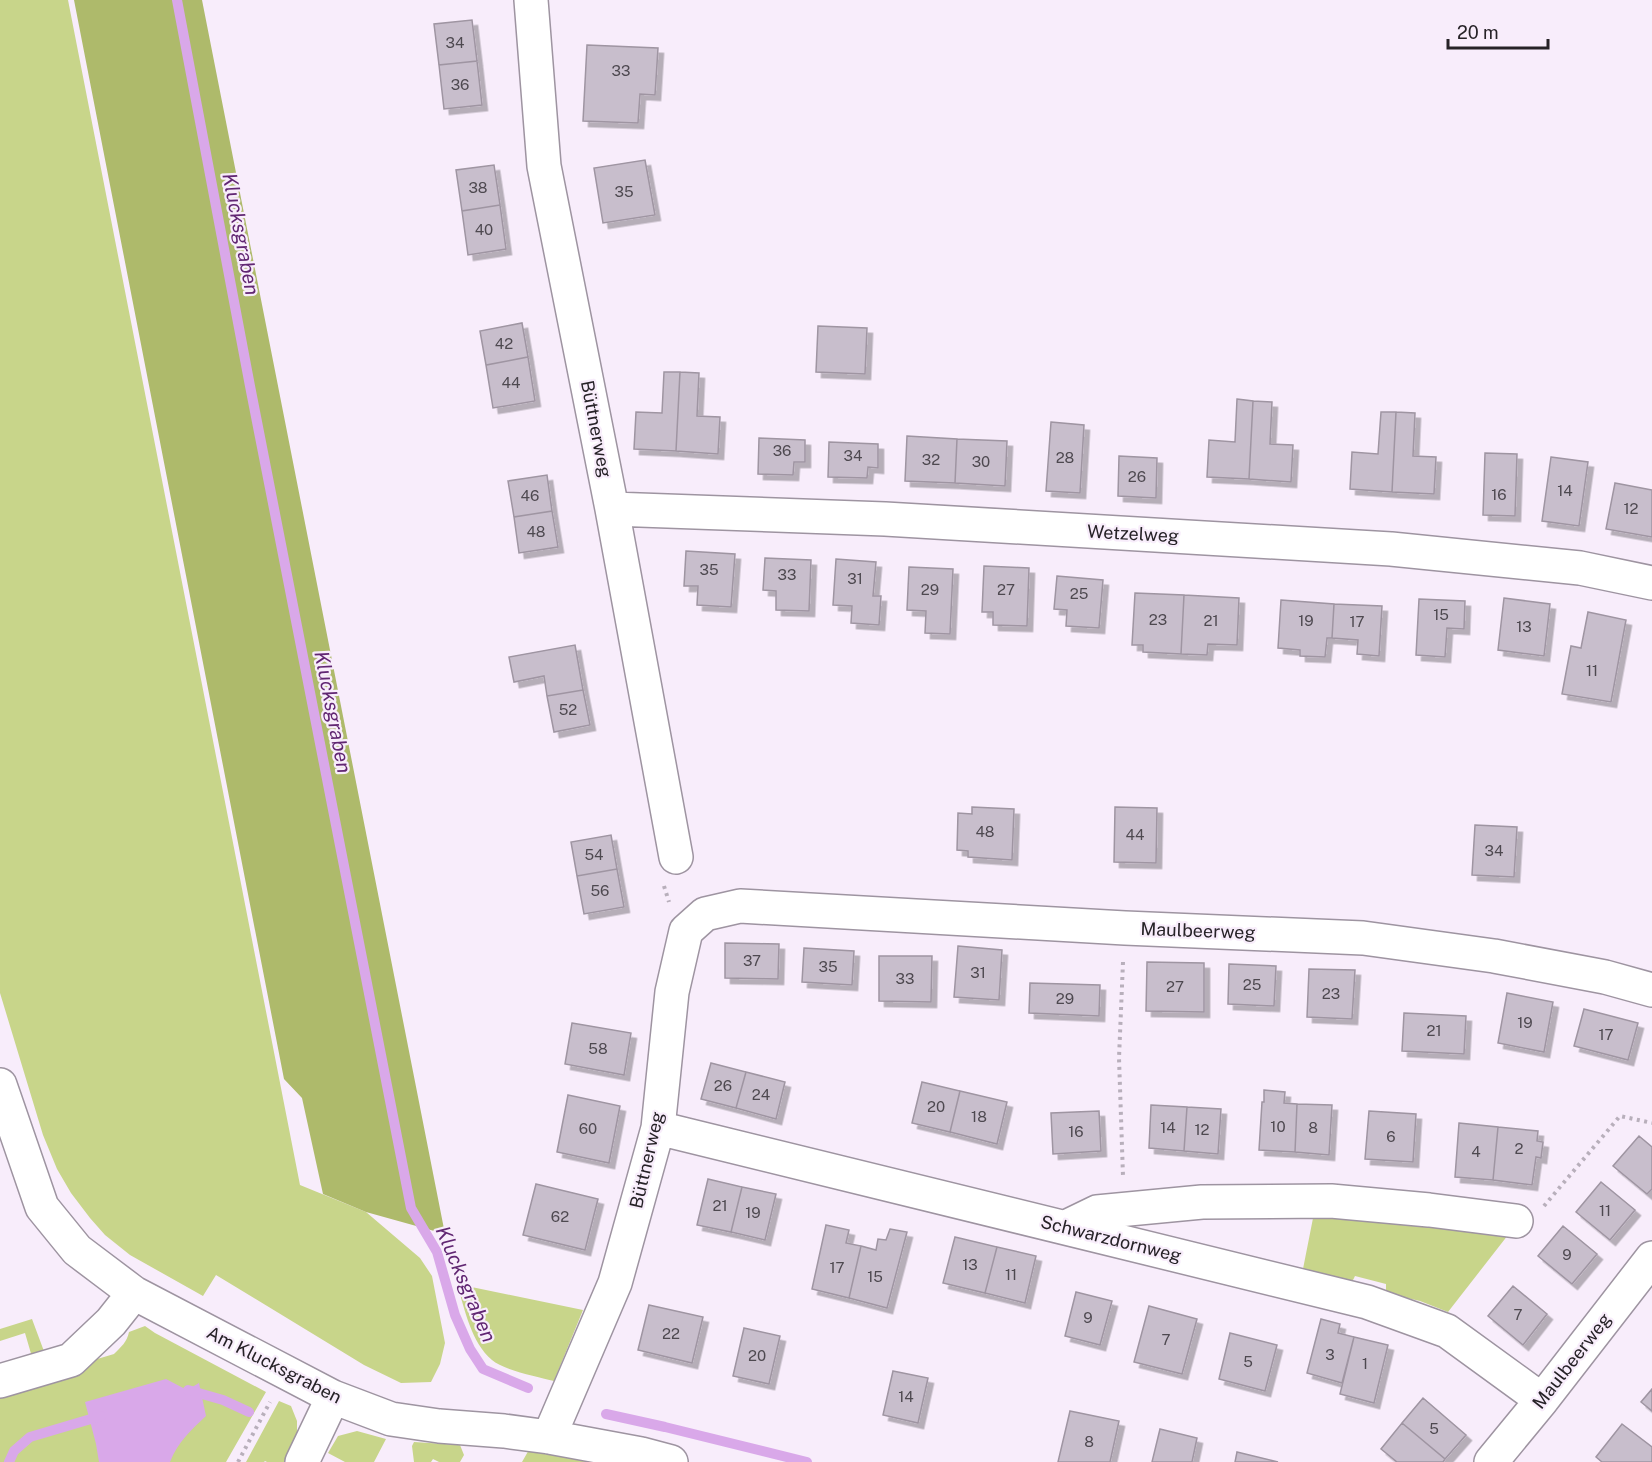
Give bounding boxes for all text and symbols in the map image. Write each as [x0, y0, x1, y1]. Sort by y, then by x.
scale bar [1448, 12, 1548, 50]
text: 20 m [1457, 22, 1499, 43]
house number: 34 [446, 34, 464, 51]
house number: 33 [612, 62, 630, 79]
house number: 36 [451, 76, 469, 93]
water label: Klucksgraben [217, 171, 265, 297]
house number: 38 [468, 179, 488, 196]
house number: 35 [614, 183, 634, 200]
house number: 40 [475, 221, 493, 238]
house number: 42 [495, 335, 513, 352]
house number: 44 [502, 374, 520, 391]
street label: Büttnerweg [577, 378, 616, 479]
house number: 36 [773, 442, 791, 459]
house number: 34 [844, 447, 862, 464]
house number: 28 [1056, 449, 1074, 466]
house number: 32 [922, 451, 940, 468]
house number: 30 [972, 453, 990, 470]
house number: 26 [1128, 468, 1146, 485]
house number: 14 [1557, 482, 1573, 499]
house number: 16 [1491, 486, 1507, 503]
house number: 46 [521, 487, 539, 504]
house number: 12 [1623, 500, 1639, 517]
street label: Wetzelweg [1086, 521, 1180, 546]
house number: 48 [526, 523, 546, 540]
house number: 35 [699, 561, 719, 578]
house number: 33 [778, 566, 796, 583]
house number: 31 [847, 570, 863, 587]
house number: 29 [921, 581, 939, 598]
house number: 27 [997, 581, 1015, 598]
house number: 25 [1070, 585, 1088, 602]
house number: 15 [1433, 606, 1449, 623]
house number: 23 [1149, 611, 1167, 628]
house number: 21 [1203, 612, 1219, 629]
house number: 19 [1298, 612, 1314, 629]
house number: 17 [1349, 613, 1365, 630]
house number: 13 [1516, 618, 1532, 635]
water label: Klucksgraben [309, 649, 357, 775]
house number: 11 [1586, 662, 1598, 679]
house number: 52 [559, 701, 577, 718]
house number: 48 [975, 823, 995, 840]
house number: 44 [1126, 826, 1144, 843]
house number: 34 [1485, 842, 1503, 859]
house number: 54 [584, 846, 604, 863]
house number: 56 [591, 882, 609, 899]
street label: Maulbeerweg [1140, 918, 1256, 943]
house number: 37 [743, 952, 761, 969]
house number: 35 [818, 958, 838, 975]
house number: 31 [970, 964, 986, 981]
house number: 33 [896, 970, 914, 987]
house number: 25 [1243, 976, 1261, 993]
house number: 27 [1166, 978, 1184, 995]
house number: 23 [1322, 985, 1340, 1002]
house number: 29 [1056, 990, 1074, 1007]
house number: 19 [1517, 1014, 1533, 1031]
house number: 21 [1426, 1022, 1442, 1039]
house number: 17 [1598, 1026, 1614, 1043]
house number: 58 [588, 1040, 608, 1057]
house number: 26 [714, 1077, 732, 1094]
house number: 24 [752, 1086, 770, 1103]
house number: 20 [927, 1098, 945, 1115]
house number: 18 [971, 1108, 987, 1125]
street label: Büttnerweg [625, 1109, 668, 1210]
house number: 10 [1270, 1118, 1286, 1135]
house number: 14 [1160, 1119, 1176, 1136]
house number: 8 [1308, 1119, 1318, 1136]
house number: 60 [579, 1120, 597, 1137]
house number: 12 [1194, 1121, 1210, 1138]
house number: 16 [1068, 1123, 1084, 1140]
house number: 6 [1386, 1128, 1396, 1145]
house number: 2 [1515, 1140, 1524, 1157]
house number: 4 [1471, 1143, 1481, 1160]
house number: 21 [712, 1197, 728, 1214]
house number: 11 [1599, 1202, 1611, 1219]
house number: 19 [745, 1204, 761, 1221]
house number: 62 [551, 1208, 569, 1225]
street label: Schwarzdornweg [1038, 1211, 1184, 1266]
water label: Klucksgraben [431, 1222, 501, 1346]
house number: 9 [1562, 1246, 1572, 1263]
house number: 13 [962, 1256, 978, 1273]
house number: 17 [829, 1259, 845, 1276]
house number: 11 [1005, 1266, 1017, 1283]
house number: 15 [867, 1268, 883, 1285]
house number: 7 [1513, 1306, 1523, 1323]
house number: 9 [1083, 1309, 1093, 1326]
street label: Maulbeerweg [1528, 1309, 1615, 1413]
street label: Am Klucksgraben [203, 1322, 345, 1408]
house number: 22 [662, 1325, 680, 1342]
house number: 7 [1161, 1331, 1171, 1348]
house number: 3 [1325, 1346, 1335, 1363]
house number: 20 [748, 1347, 766, 1364]
house number: 5 [1243, 1353, 1253, 1370]
house number: 1 [1362, 1355, 1368, 1372]
house number: 14 [898, 1388, 914, 1405]
house number: 5 [1429, 1420, 1439, 1437]
house number: 8 [1084, 1433, 1094, 1450]

